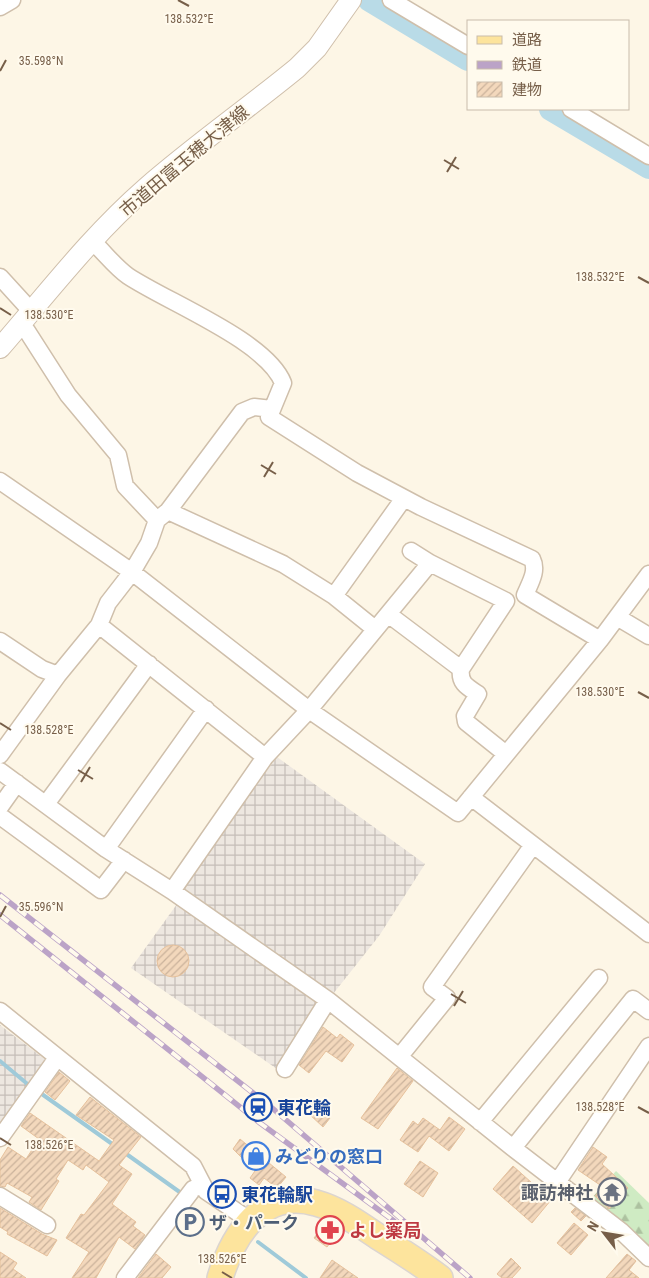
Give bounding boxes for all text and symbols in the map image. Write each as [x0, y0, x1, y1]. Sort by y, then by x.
text: 138.532°E [164, 12, 214, 26]
legend [467, 20, 629, 110]
text: 道路 [512, 31, 542, 49]
text: 35.598°N [19, 54, 63, 68]
text: 鉄道 [512, 56, 542, 74]
text: 建物 [512, 81, 542, 99]
street label: 市道田富玉穂大津線 [115, 101, 253, 221]
text: 138.532°E [575, 270, 625, 284]
text: 138.530°E [24, 308, 74, 322]
text: 138.530°E [575, 685, 625, 699]
text: 138.528°E [24, 723, 74, 737]
text: 35.596°N [19, 900, 63, 914]
station icon: 東花輪 [243, 1092, 273, 1122]
place label: 東花輪 [277, 1097, 331, 1118]
text: 138.528°E [575, 1100, 625, 1114]
text: 138.526°E [24, 1138, 74, 1152]
shop icon: みどりの窓口 [241, 1141, 271, 1171]
place label: みどりの窓口 [275, 1146, 383, 1167]
temple icon: 諏訪神社 [597, 1177, 627, 1207]
bus stop icon: 東花輪駅 [207, 1179, 237, 1209]
place label: 諏訪神社 [521, 1182, 593, 1203]
place label: 東花輪駅 [241, 1184, 313, 1205]
parking icon: ザ・パーク [175, 1207, 205, 1237]
north arrow [579, 1208, 629, 1258]
place label: ザ・パーク [209, 1212, 299, 1233]
pharmacy icon: よし薬局 [315, 1215, 345, 1245]
text: N [584, 1219, 602, 1234]
place label: よし薬局 [349, 1220, 421, 1241]
text: 138.526°E [197, 1252, 247, 1266]

